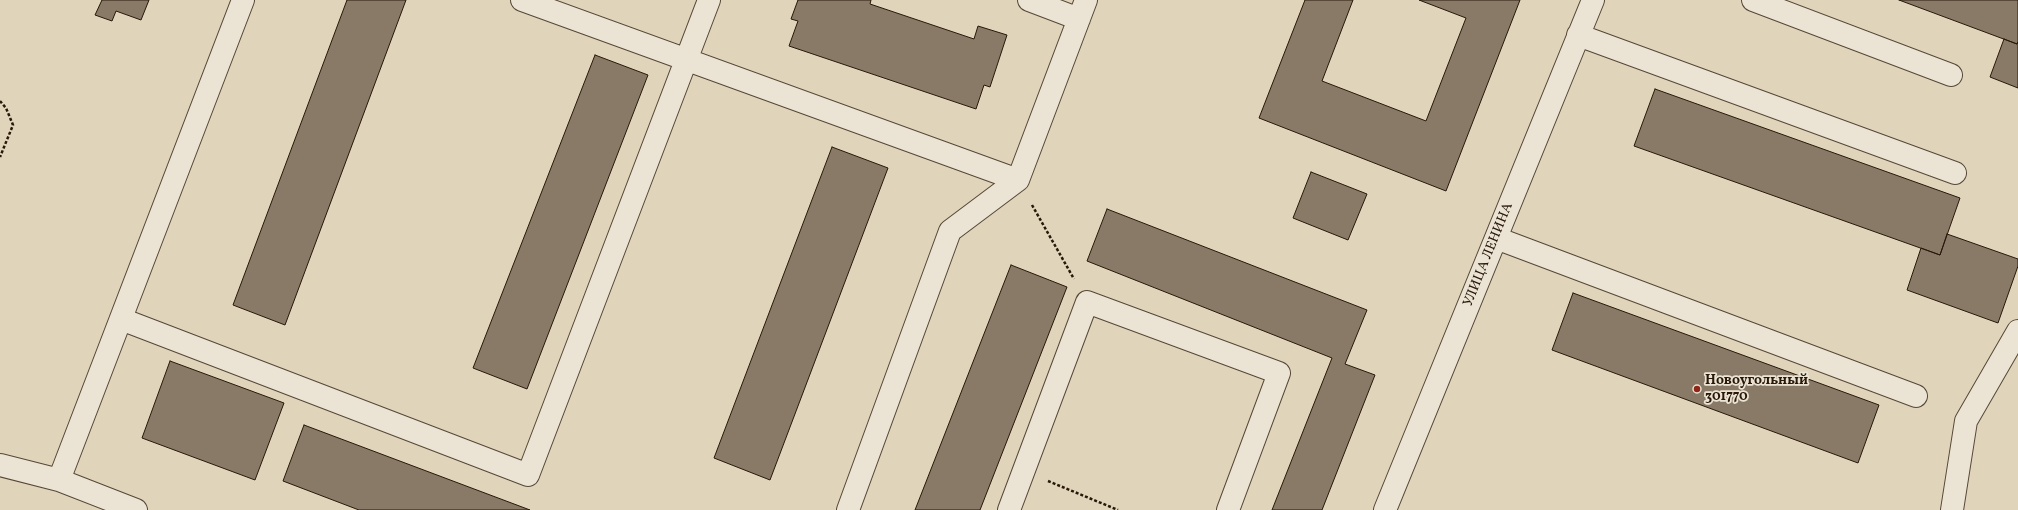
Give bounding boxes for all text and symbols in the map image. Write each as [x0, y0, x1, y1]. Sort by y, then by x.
street label: УЛИЦА ЛЕНИНА [1460, 201, 1518, 309]
place label: Новоугольный 301770 [1705, 373, 1808, 406]
marker: Новоугольный 301770 [1692, 384, 1702, 394]

